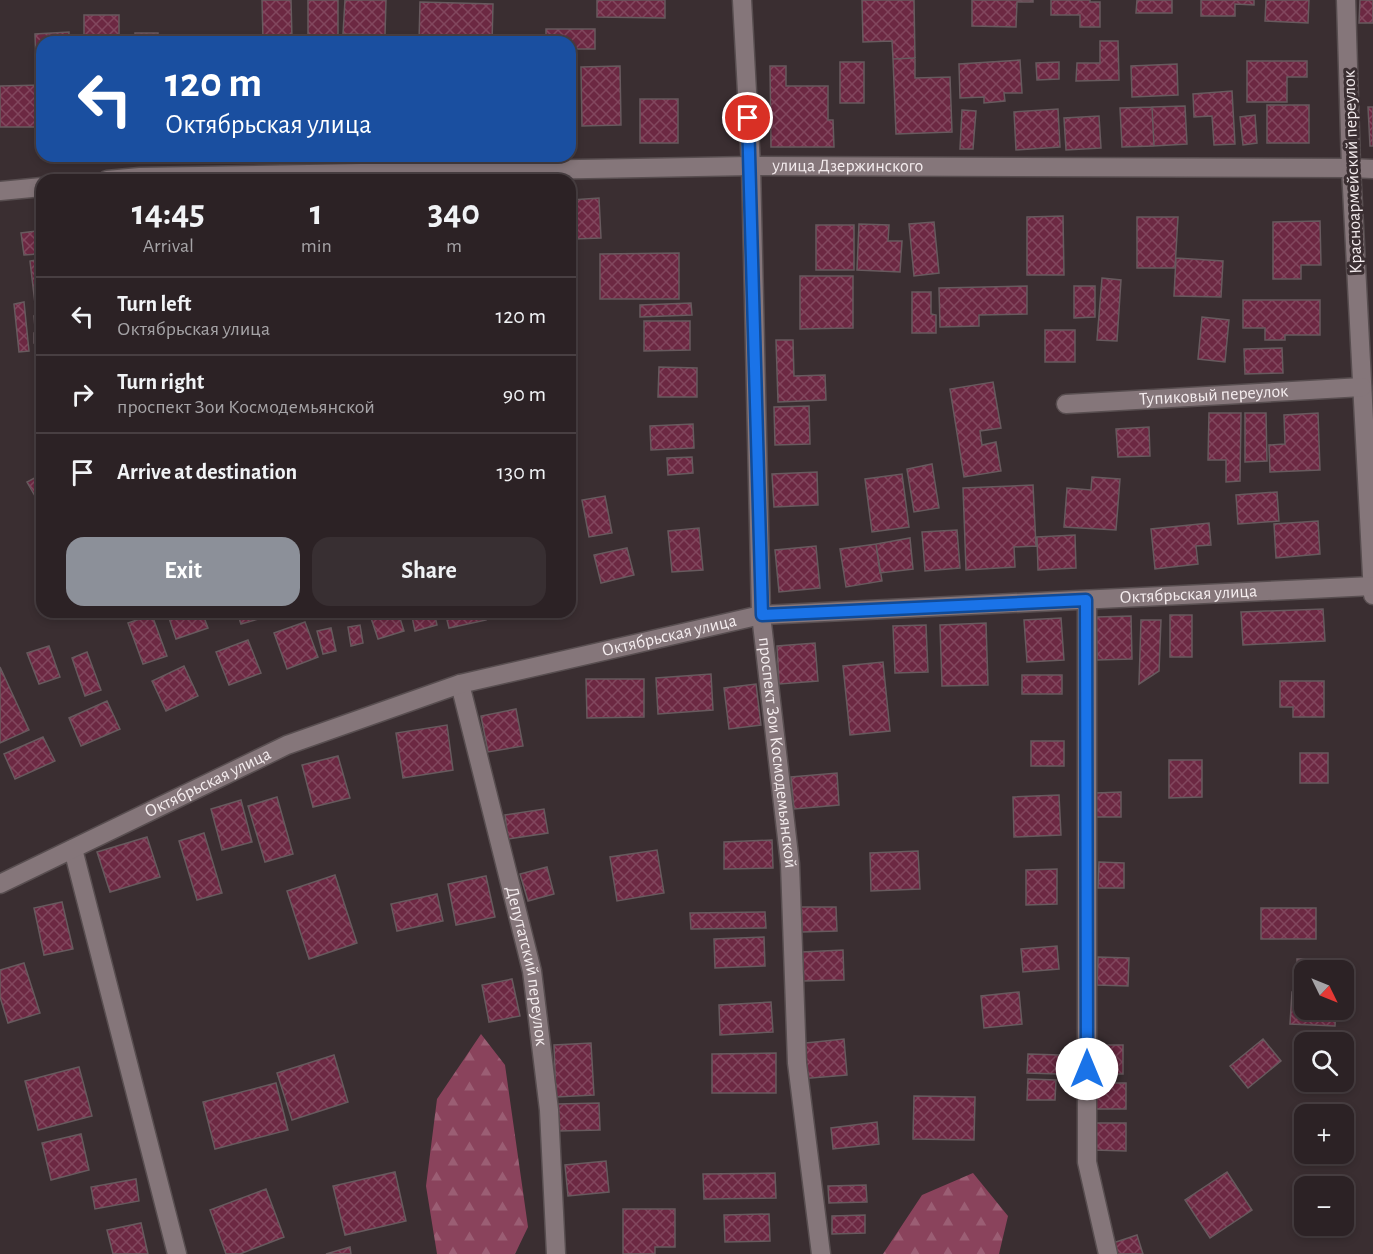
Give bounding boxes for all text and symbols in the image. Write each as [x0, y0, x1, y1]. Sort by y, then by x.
icon: left [66, 60, 144, 138]
text: 120 m [165, 62, 262, 104]
street label: Красноармейский переулок [1340, 69, 1366, 274]
pin [722, 92, 773, 143]
icon: arrive [731, 101, 764, 134]
text: Октябрьская улица [165, 111, 372, 138]
street label: улица Дзержинского [771, 157, 923, 176]
text: 14:45 [132, 195, 205, 231]
text: 1 [310, 195, 323, 231]
text: 340 [428, 195, 480, 231]
text: Arrival [143, 236, 194, 256]
text: min [301, 236, 332, 256]
text: m [446, 236, 462, 256]
text: Turn left [117, 293, 191, 315]
icon: left [66, 300, 99, 333]
text: 120 m [496, 305, 546, 327]
text: Октябрьская улица [117, 319, 270, 339]
text: Turn right [117, 371, 204, 393]
icon: right [66, 378, 99, 411]
street label: Тупиковый переулок [1139, 382, 1290, 409]
text: 90 m [503, 383, 546, 405]
text: проспект Зои Космодемьянской [117, 397, 375, 417]
icon: arrive [66, 456, 99, 489]
text: Arrive at destination [117, 461, 297, 483]
text: 130 m [497, 461, 546, 483]
button: Exit [66, 537, 300, 606]
button: Share [312, 537, 546, 606]
street label: Октябрьская улица [1119, 582, 1258, 607]
street label: Октябрьская улица [600, 612, 738, 660]
street label: проспект Зои Космодемьянской [755, 636, 799, 869]
street label: Октябрьская улица [142, 745, 274, 821]
street label: Депутатский переулок [502, 884, 550, 1048]
north arrow [1294, 960, 1354, 1020]
map controls [1294, 960, 1354, 1236]
button: search [1294, 1032, 1354, 1092]
position arrow [1055, 1037, 1119, 1101]
button: + [1294, 1104, 1354, 1164]
button: − [1294, 1176, 1354, 1236]

